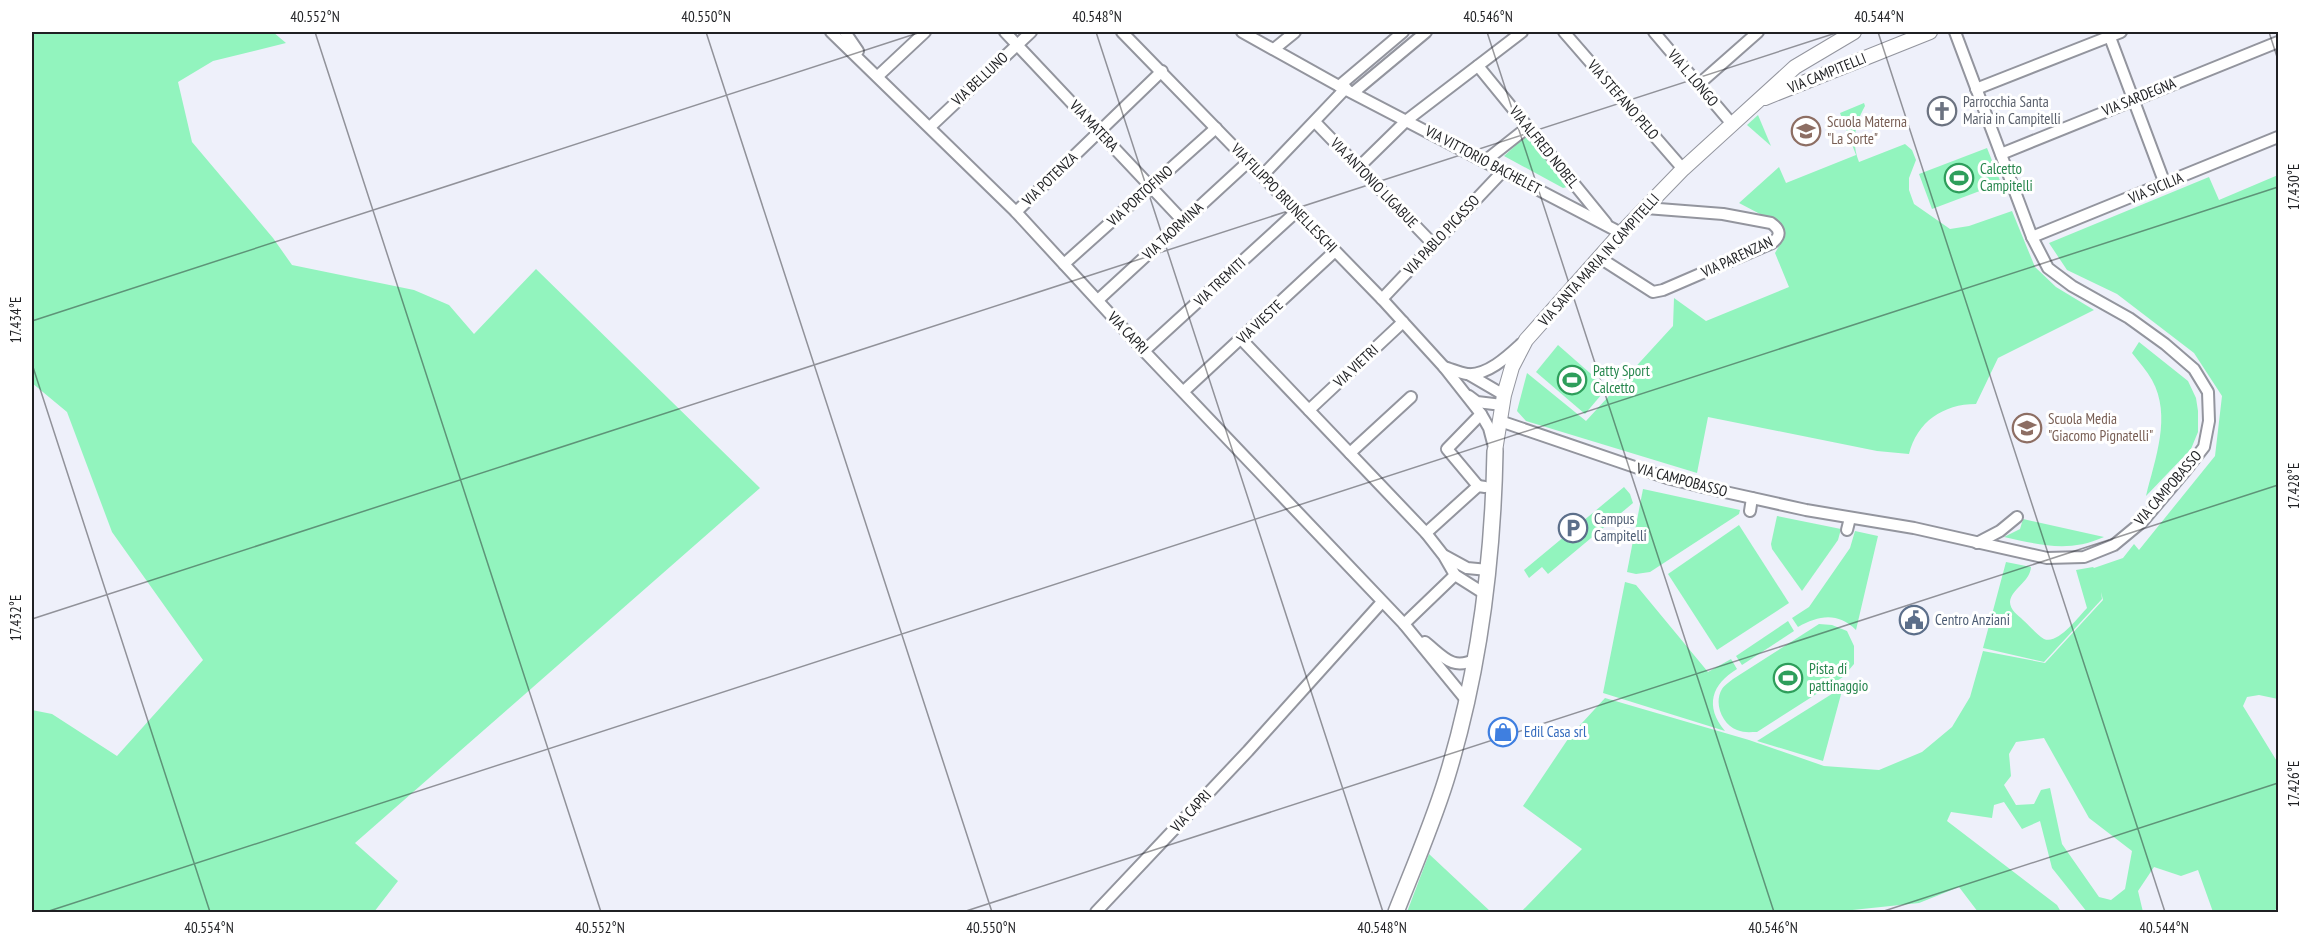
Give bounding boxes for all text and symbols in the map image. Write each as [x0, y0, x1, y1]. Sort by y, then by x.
text: 40.552°N [290, 7, 340, 26]
text: 40.550°N [681, 7, 731, 26]
text: 40.548°N [1072, 7, 1122, 26]
text: 40.546°N [1463, 7, 1513, 26]
text: 40.544°N [1854, 7, 1904, 26]
street label: VIA L. LONGO [1663, 45, 1723, 110]
street label: VIA BELLUNO [947, 48, 1012, 110]
street label: VIA CAMPITELLI [1784, 48, 1869, 97]
street label: VIA STEFANO PELO [1583, 55, 1663, 143]
street label: VIA SARDEGNA [2098, 73, 2179, 120]
place label: Parrocchia Santa Maria in Campitelli [1963, 92, 2061, 128]
street label: VIA MATERA [1065, 95, 1123, 156]
church icon: Parrocchia Santa Maria in Campitelli [1926, 95, 1958, 127]
street label: VIA ALFRED NOBEL [1505, 101, 1584, 192]
place label: Scuola Materna "La Sorte" [1827, 112, 1907, 148]
school or university icon: Scuola Materna "La Sorte" [1790, 115, 1822, 147]
street label: VIA VITTORIO BACHELET [1421, 121, 1545, 198]
street label: VIA ANTONIO LIGABUE [1326, 133, 1422, 232]
street label: VIA FILIPPO BRUNELLESCHI [1227, 138, 1341, 256]
street label: VIA POTENZA [1017, 147, 1082, 210]
place label: Calcetto Campitelli [1980, 159, 2033, 195]
street label: VIA PORTOFINO [1102, 161, 1176, 231]
sports icon: Calcetto Campitelli [1943, 162, 1975, 194]
text: 17.430°E [2284, 164, 2303, 210]
street label: VIA SICILIA [2125, 167, 2187, 208]
street label: VIA SANTA MARIA IN CAMPITELLI [1533, 189, 1663, 331]
street label: VIA PABLO PICASSO [1399, 191, 1483, 279]
street label: VIA TAORMINA [1138, 197, 1208, 264]
street label: VIA PARENZAN [1697, 232, 1775, 282]
street label: VIA TREMITI [1189, 253, 1249, 311]
street label: VIA VIESTE [1232, 295, 1287, 348]
text: 17.434°E [6, 297, 25, 343]
street label: VIA CAPRI [1103, 307, 1153, 358]
street label: VIA VIETRI [1329, 340, 1382, 392]
place label: Patty Sport Calcetto [1593, 361, 1650, 397]
sports icon: Patty Sport Calcetto [1556, 364, 1588, 396]
place label: Scuola Media "Giacomo Pignatelli" [2048, 409, 2153, 445]
school or university icon: Scuola Media "Giacomo Pignatelli" [2011, 412, 2043, 444]
street label: VIA CAMPOBASSO [2129, 446, 2205, 530]
street label: VIA CAMPOBASSO [1634, 458, 1730, 501]
text: 17.428°E [2284, 463, 2303, 509]
place label: Campus Campitelli [1594, 509, 1647, 545]
parking icon: Campus Campitelli [1557, 512, 1589, 544]
text: 17.432°E [6, 595, 25, 641]
public building icon: Centro Anziani [1898, 604, 1930, 636]
place label: Centro Anziani [1935, 610, 2010, 629]
place label: Pista di pattinaggio [1809, 659, 1868, 695]
sports icon: Pista di pattinaggio [1772, 662, 1804, 694]
shop icon: Edil Casa srl [1487, 716, 1519, 748]
place label: Edil Casa srl [1524, 722, 1587, 741]
text: 17.426°E [2284, 761, 2303, 807]
street label: VIA CAPRI [1166, 785, 1215, 837]
text: 40.554°N [184, 918, 234, 937]
text: 40.552°N [575, 918, 625, 937]
text: 40.550°N [966, 918, 1016, 937]
text: 40.548°N [1357, 918, 1407, 937]
text: 40.546°N [1748, 918, 1798, 937]
text: 40.544°N [2139, 918, 2189, 937]

